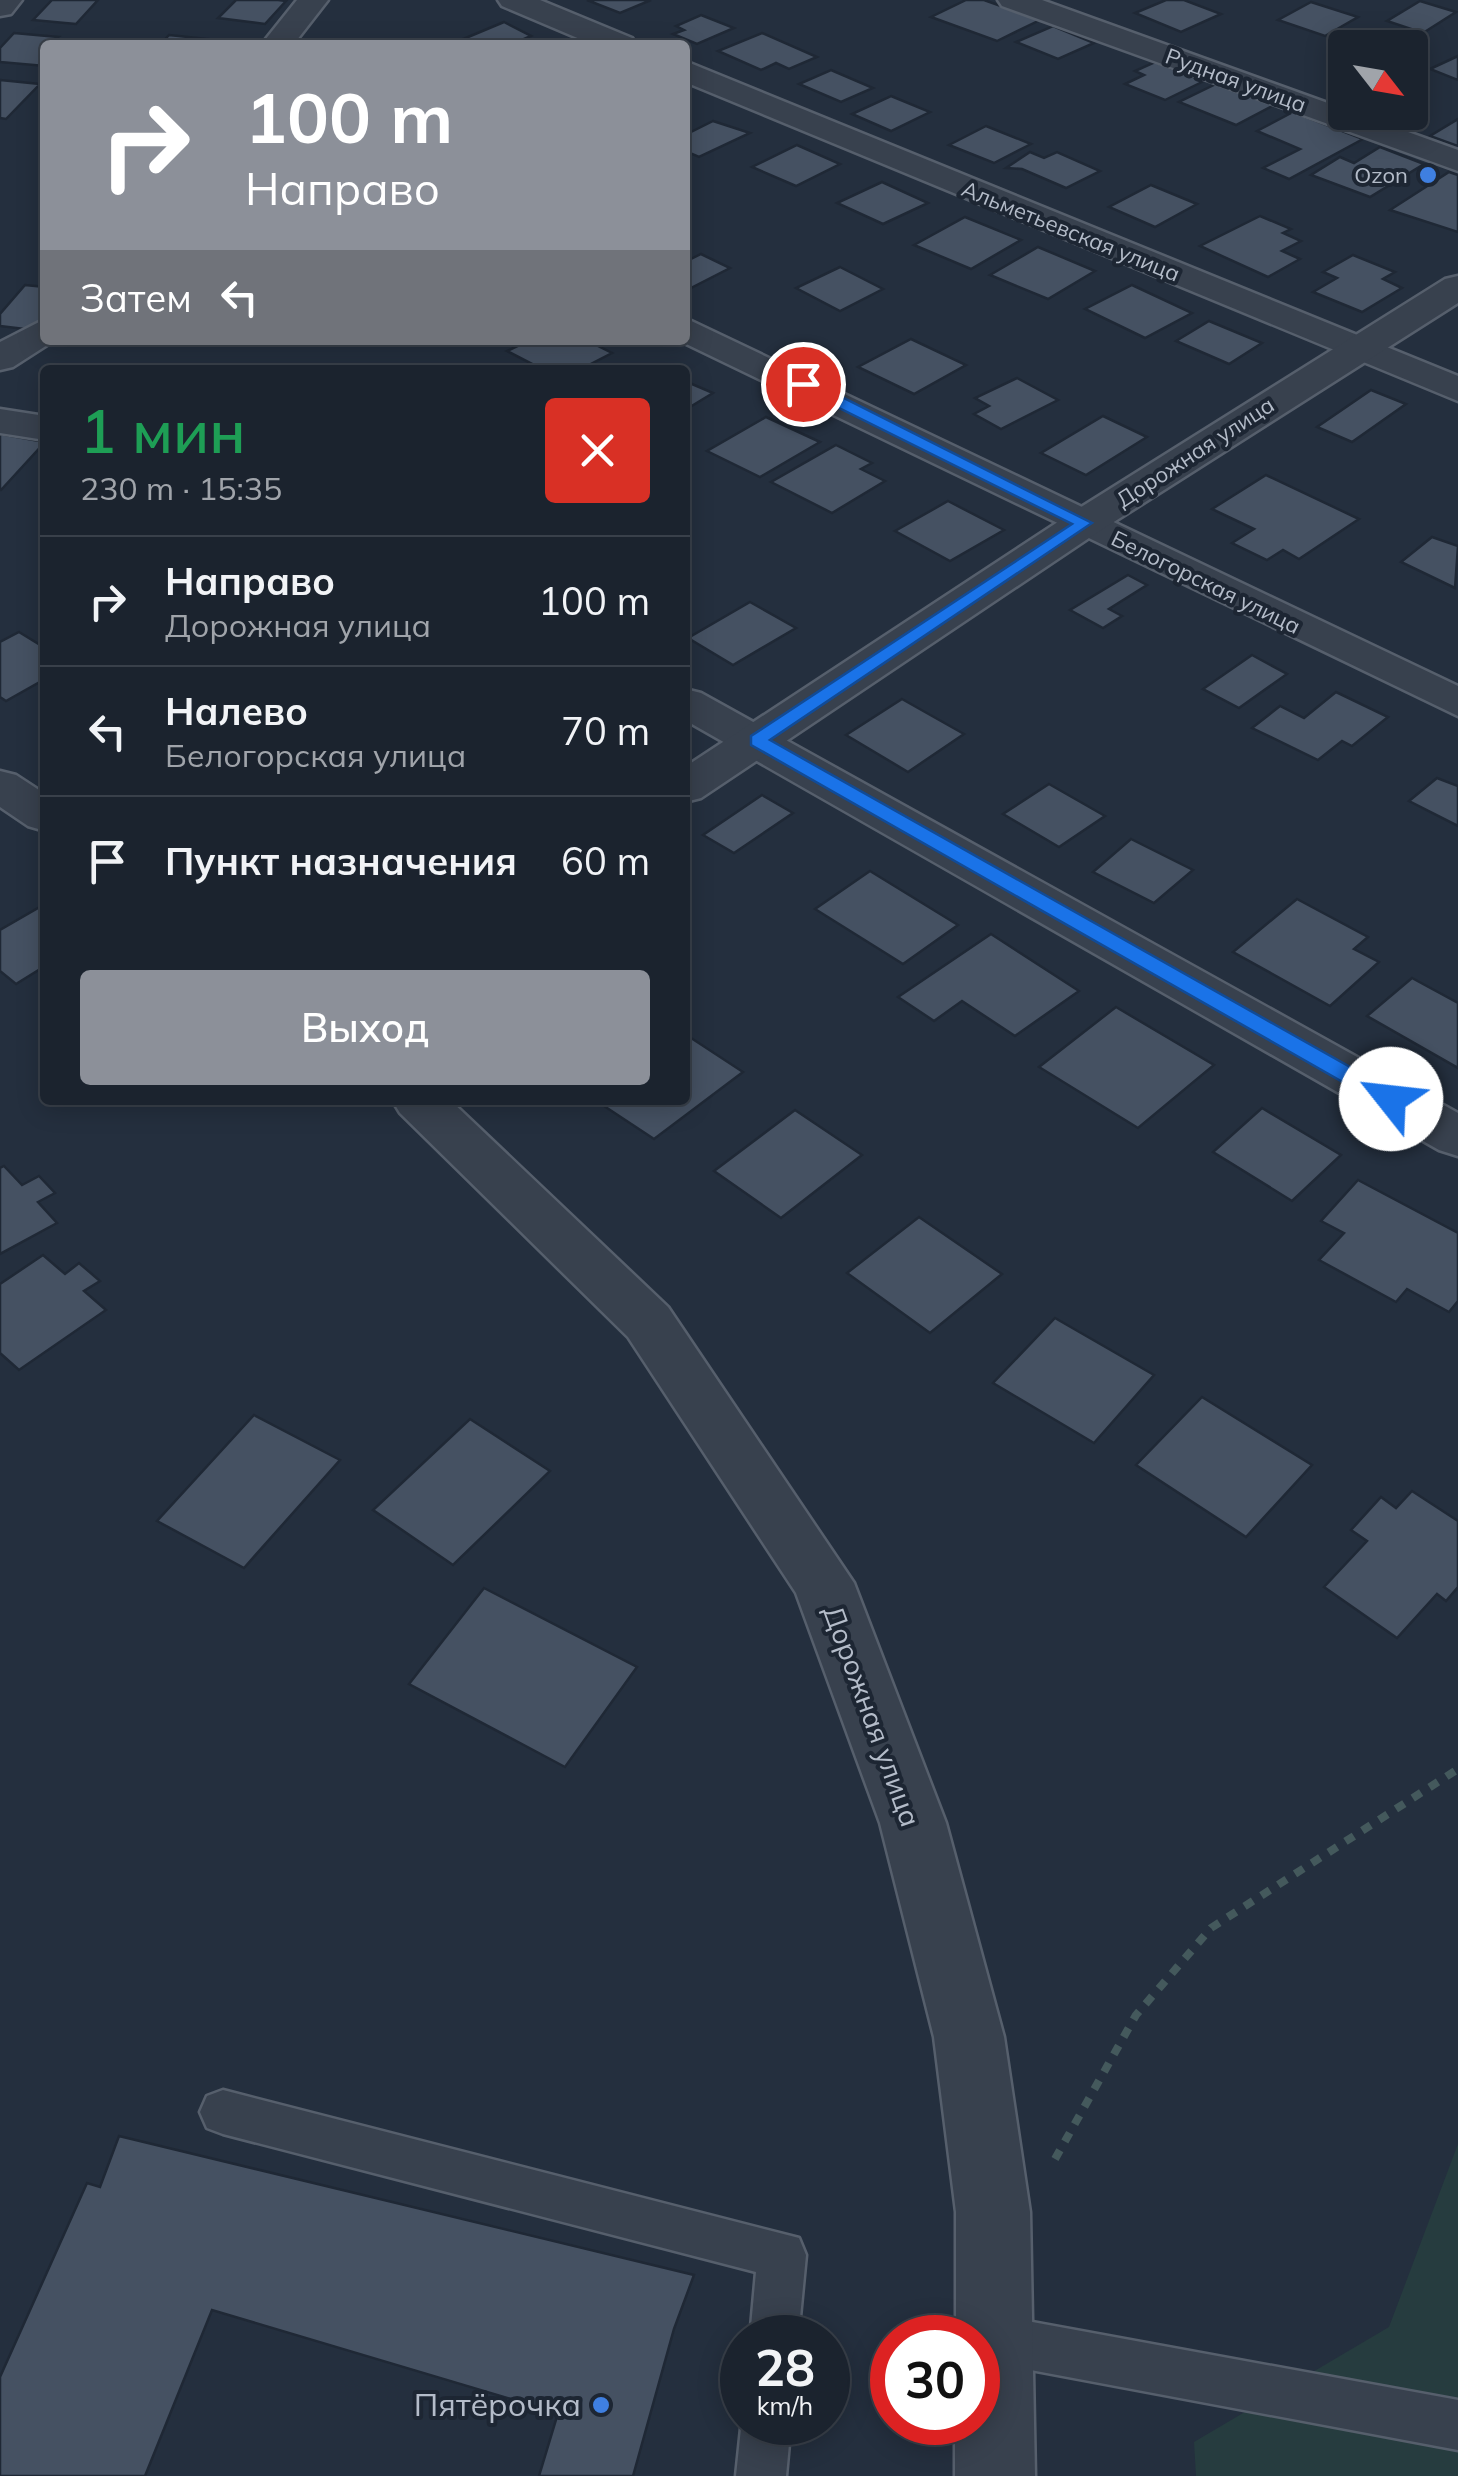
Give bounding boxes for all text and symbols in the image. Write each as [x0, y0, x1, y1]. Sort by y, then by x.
north arrow [1328, 30, 1428, 130]
map controls [1328, 30, 1428, 130]
street label: Рудная улица [1162, 42, 1310, 118]
text: 100 m [245, 73, 453, 161]
icon: right [80, 80, 210, 210]
text: Направо [245, 160, 440, 216]
place label: Ozon [1354, 161, 1408, 189]
marker: Ozon [1417, 164, 1439, 186]
street label: Альметьевская улица [958, 174, 1184, 288]
icon: left [212, 270, 267, 325]
text: Затем [80, 274, 192, 322]
pin [761, 342, 846, 427]
icon: arrive [776, 357, 831, 412]
street label: Дорожная улица [1111, 390, 1279, 514]
text: 1 мин [80, 393, 246, 468]
button: close [545, 398, 650, 503]
text: 230 m · 15:35 [80, 468, 282, 508]
street label: Белогорская улица [1107, 524, 1305, 640]
text: Направо [165, 557, 335, 605]
icon: right [80, 574, 135, 629]
text: 100 m [538, 577, 650, 625]
text: Дорожная улица [165, 605, 431, 645]
text: Налево [165, 687, 308, 735]
icon: left [80, 704, 135, 759]
text: 70 m [561, 707, 650, 755]
text: Белогорская улица [165, 735, 466, 775]
icon: arrive [80, 834, 135, 889]
text: Пункт назначения [165, 837, 517, 885]
text: 60 m [561, 837, 650, 885]
button: Выход [80, 970, 650, 1085]
position arrow [1339, 1047, 1443, 1151]
street label: Дорожная улица [816, 1600, 929, 1831]
speed limit sign: 30 [870, 2315, 1000, 2445]
text: 28 [755, 2336, 815, 2399]
place label: Пятёрочка [414, 2384, 581, 2424]
text: km/h [757, 2390, 813, 2421]
marker: Пятёрочка [590, 2394, 612, 2416]

